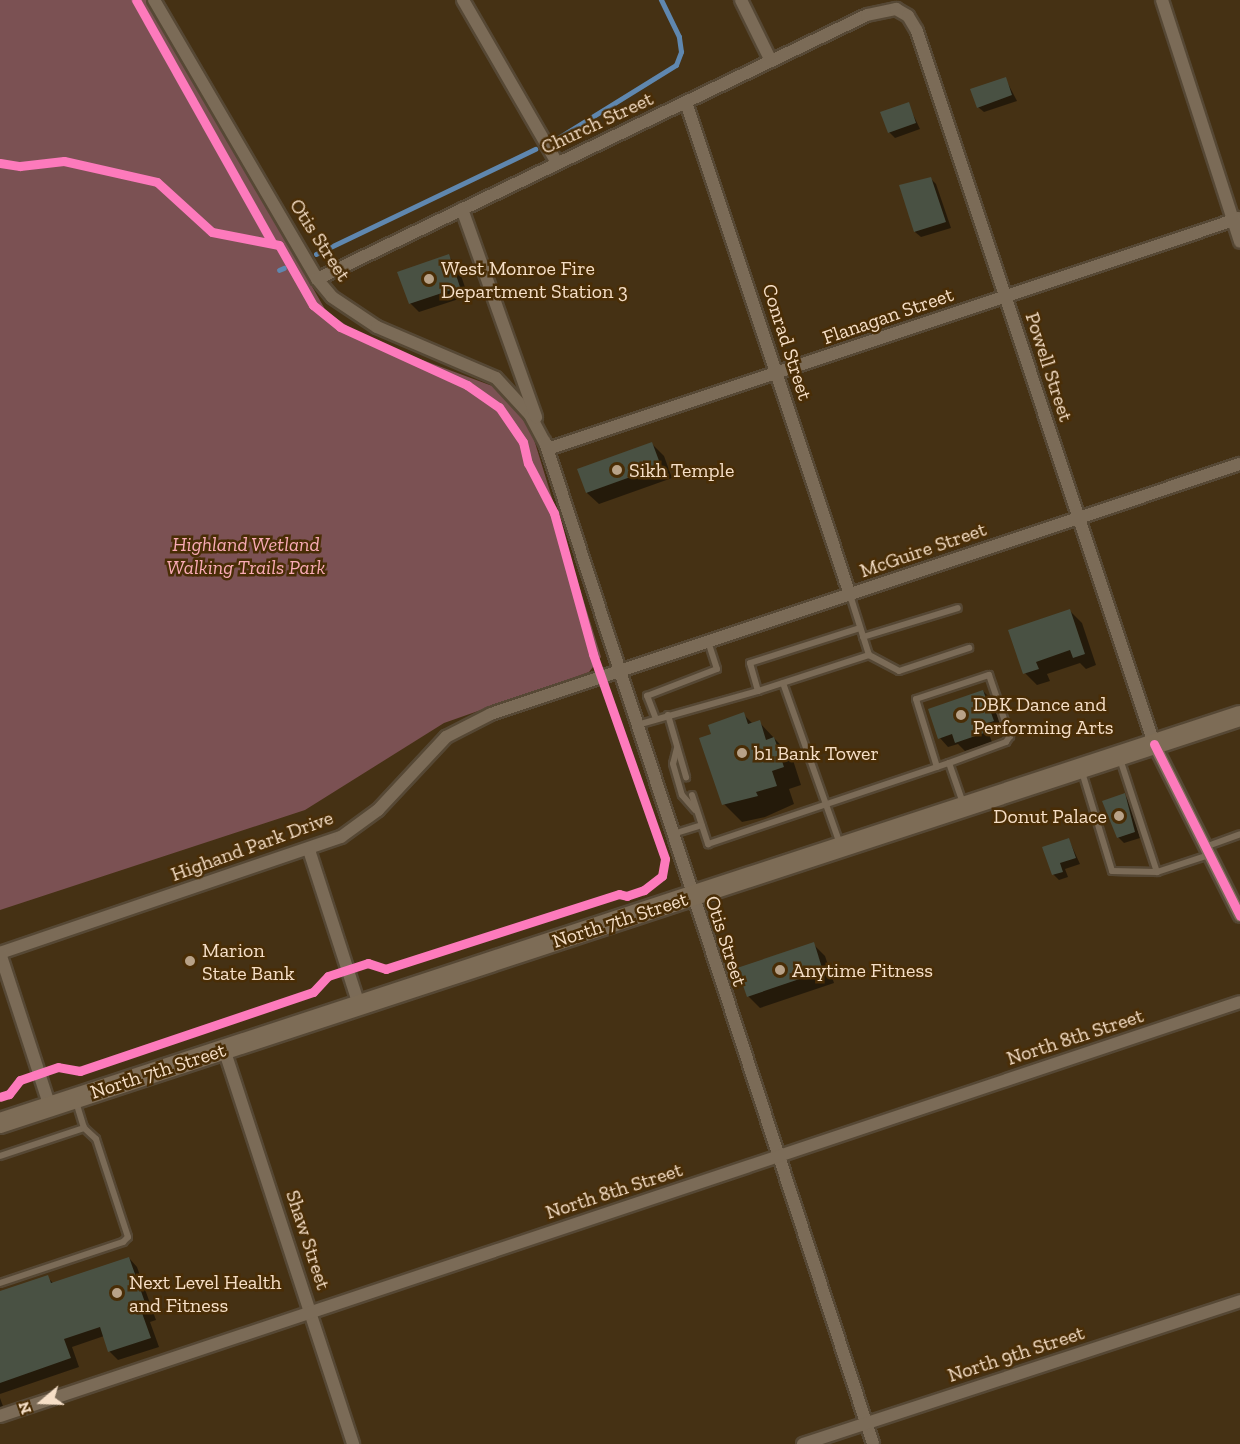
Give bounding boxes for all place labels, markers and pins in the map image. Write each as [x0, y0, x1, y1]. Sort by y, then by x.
place label: West Monroe Fire Department Station 3 [441, 256, 628, 303]
marker: West Monroe Fire Department Station 3 [422, 272, 436, 286]
place label: Sikh Temple [629, 458, 735, 482]
marker: Sikh Temple [610, 463, 624, 477]
place label: DBK Dance and Performing Arts [973, 692, 1114, 739]
marker: DBK Dance and Performing Arts [954, 708, 968, 722]
place label: b1 Bank Tower [754, 741, 879, 765]
marker: b1 Bank Tower [735, 746, 749, 760]
place label: Donut Palace [993, 804, 1107, 828]
marker: Donut Palace [1112, 809, 1126, 823]
place label: Marion State Bank [202, 938, 295, 985]
marker: Marion State Bank [183, 954, 197, 968]
place label: Anytime Fitness [792, 958, 933, 982]
marker: Anytime Fitness [773, 963, 787, 977]
place label: Next Level Health and Fitness [129, 1270, 281, 1317]
marker: Next Level Health and Fitness [110, 1286, 124, 1300]

